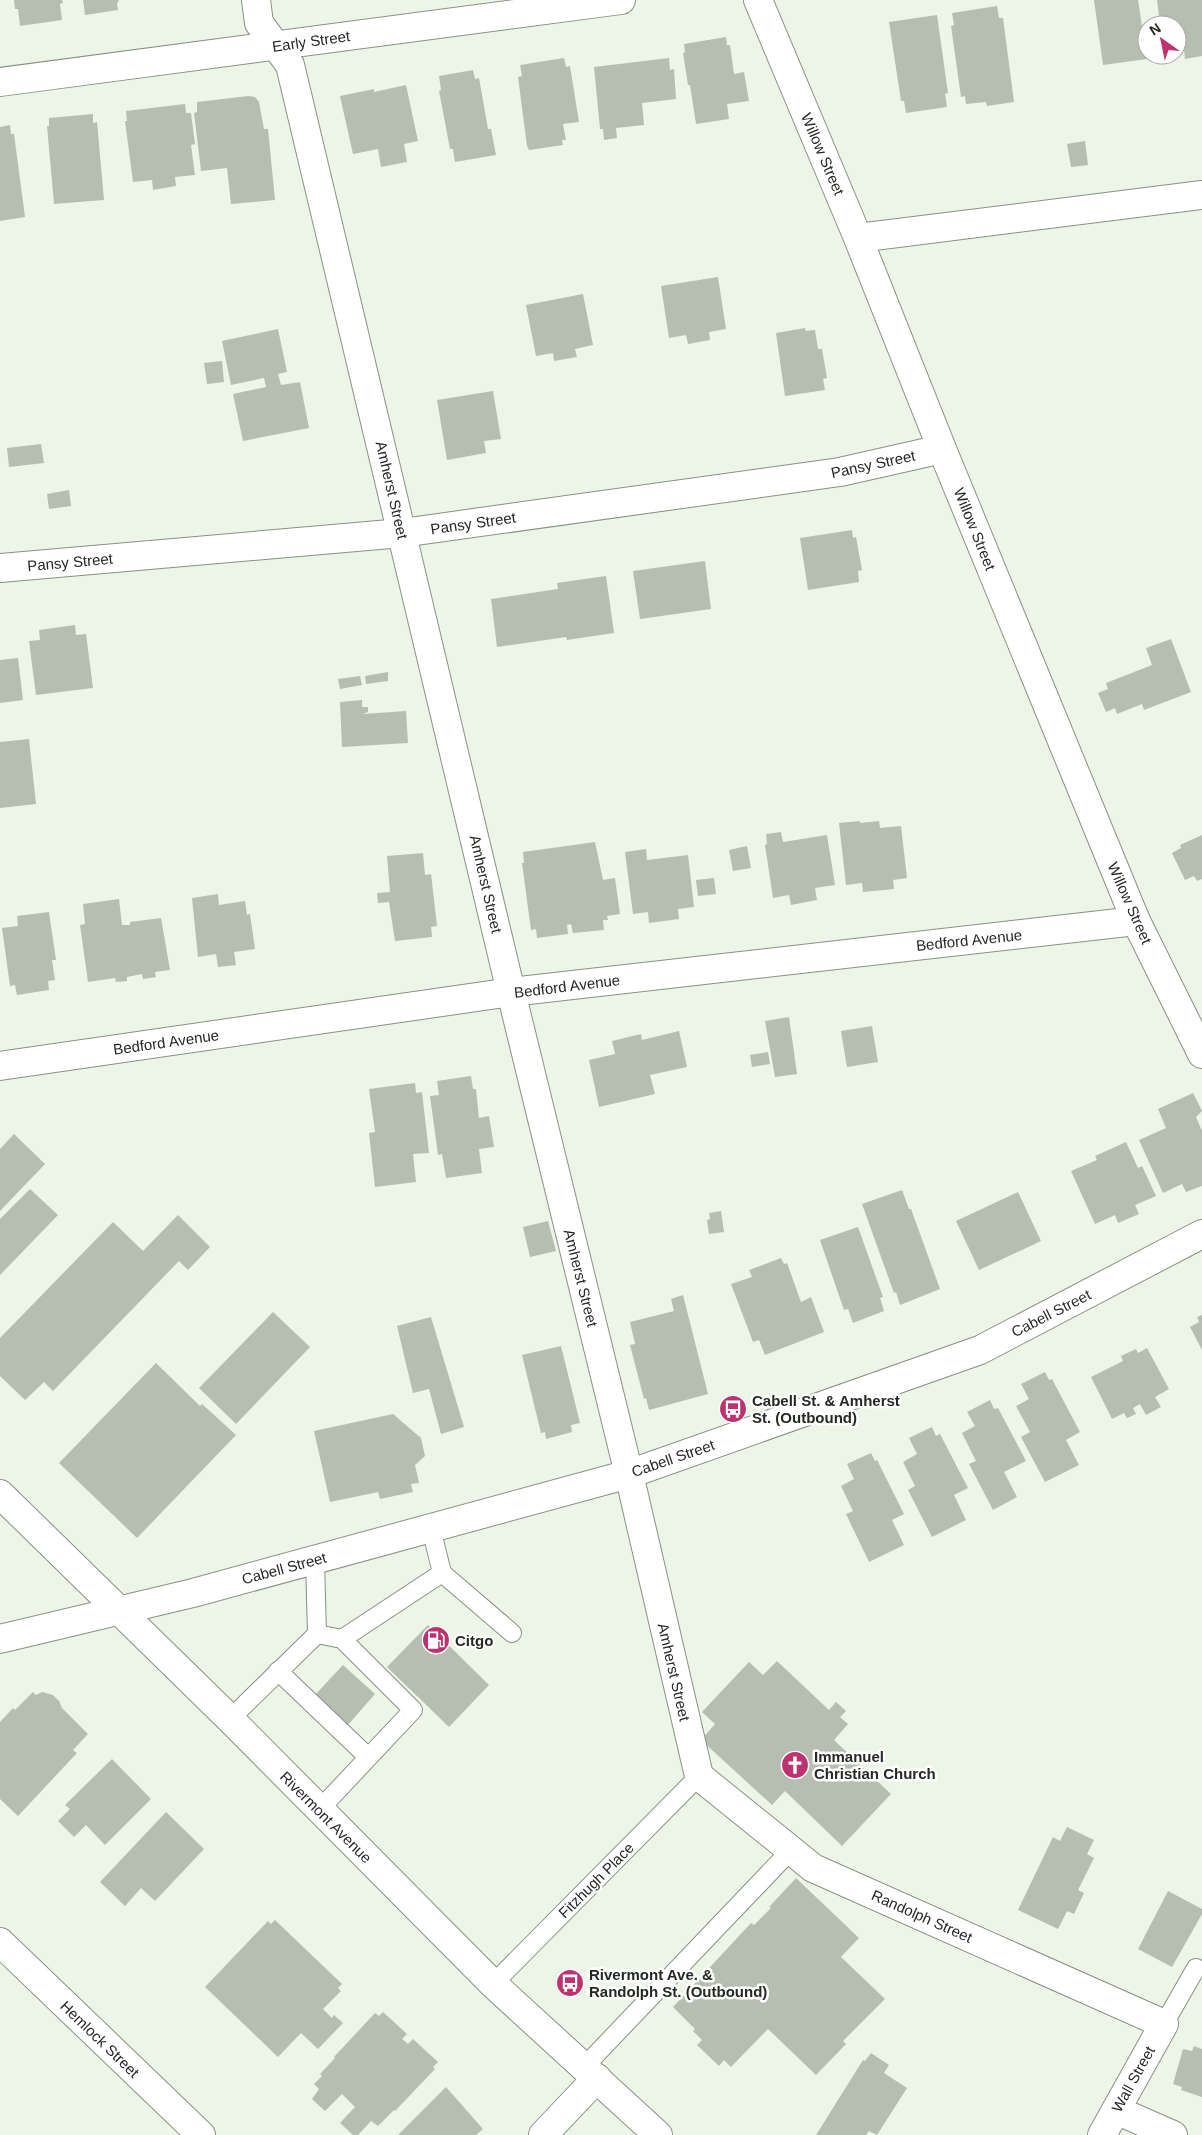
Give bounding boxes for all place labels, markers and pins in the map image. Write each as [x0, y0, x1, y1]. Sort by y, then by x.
place label: Cabell St. & Amherst St. (Outbound) [752, 1392, 900, 1426]
bus stop icon: Cabell St. & Amherst St. (Outbound) [718, 1394, 748, 1424]
fuel station icon: Citgo [421, 1625, 451, 1655]
place label: Citgo [455, 1632, 493, 1649]
place label: Immanuel Christian Church [814, 1748, 936, 1782]
church icon: Immanuel Christian Church [780, 1750, 810, 1780]
place label: Rivermont Ave. & Randolph St. (Outbound) [589, 1966, 767, 2000]
bus stop icon: Rivermont Ave. & Randolph St. (Outbound) [555, 1968, 585, 1998]

